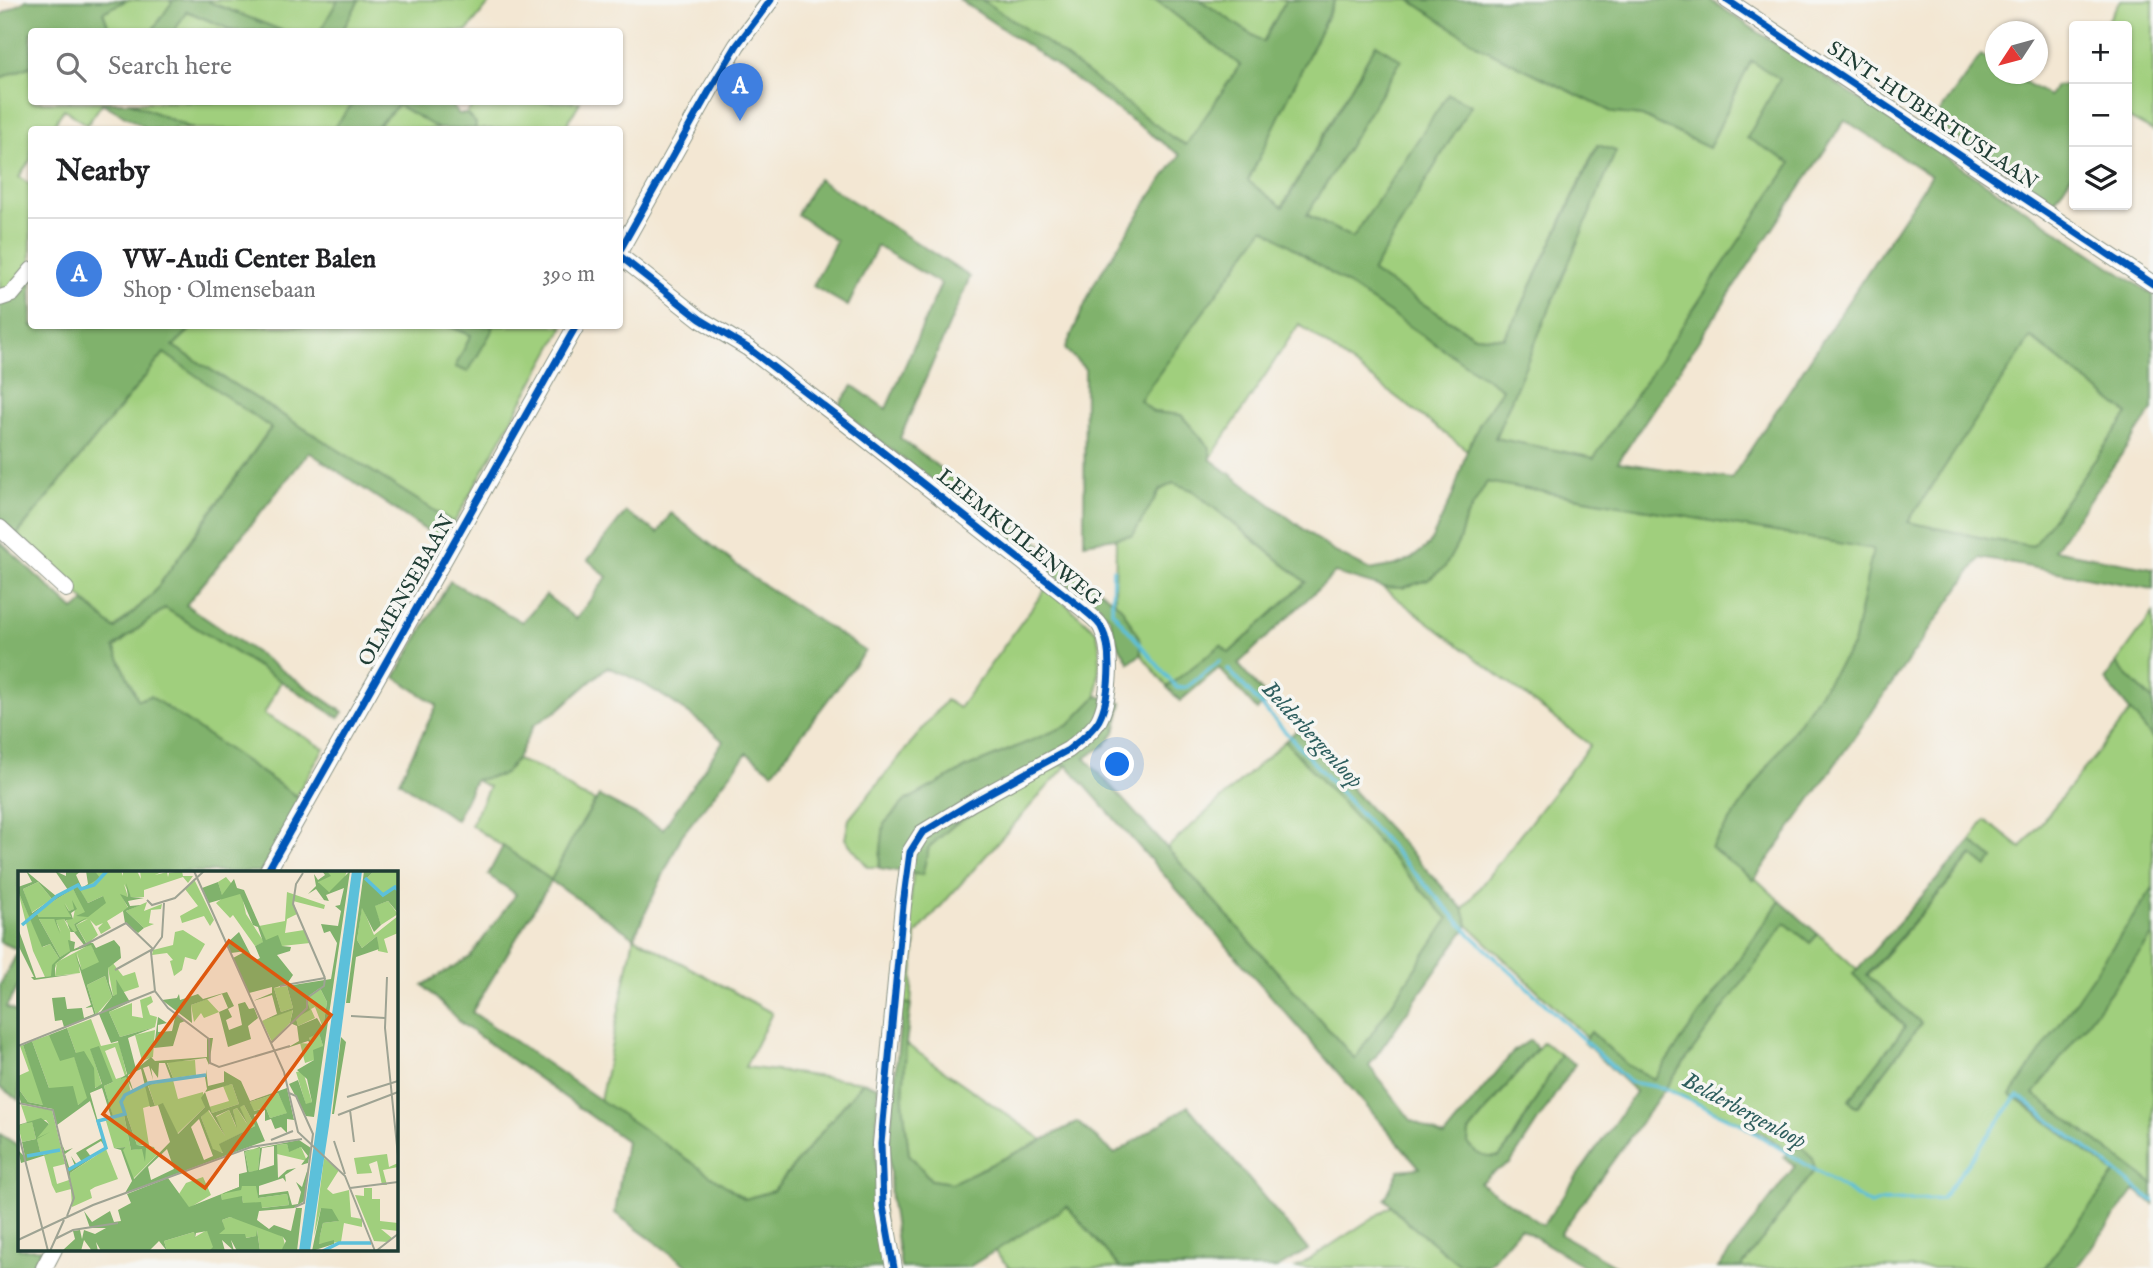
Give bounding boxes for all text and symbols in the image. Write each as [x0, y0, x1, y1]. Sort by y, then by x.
north arrow [1985, 21, 2048, 84]
map controls [2069, 21, 2132, 210]
button: + [2069, 21, 2132, 84]
search box [28, 28, 623, 105]
street label: SINT-HUBERTUSLAAN [1822, 35, 2042, 197]
icon: search [52, 48, 90, 86]
text: Search here [108, 50, 232, 83]
pin: A [717, 63, 763, 121]
button: − [2069, 84, 2132, 147]
button: layers [2069, 147, 2132, 210]
text: Nearby [56, 153, 149, 191]
text: VW-Audi Center Balen [123, 243, 376, 276]
text: A [71, 260, 87, 289]
text: 390 m [542, 260, 595, 289]
text: Shop · Olmensebaan [123, 276, 316, 305]
street label: LEEMKUILENWEG [931, 463, 1107, 613]
street label: OLMENSEBAAN [353, 511, 461, 671]
water label: Belderbergenloop [1254, 675, 1369, 795]
your location [1100, 747, 1134, 781]
inset map [18, 871, 397, 1250]
water label: Belderbergenloop [1676, 1066, 1811, 1157]

